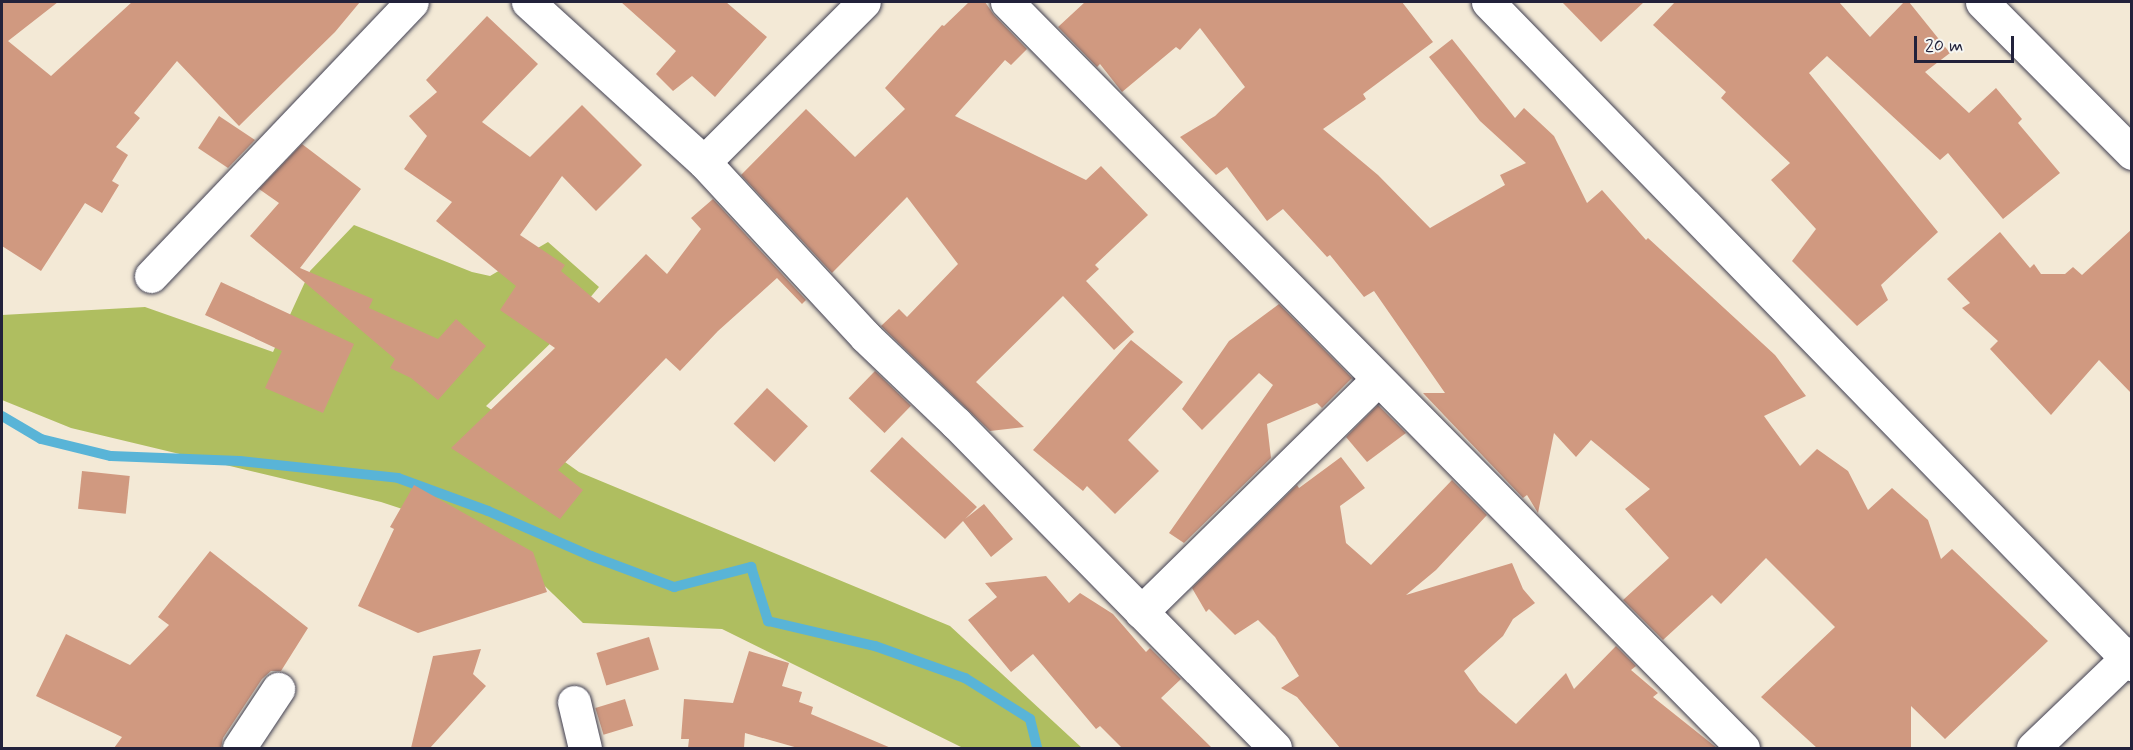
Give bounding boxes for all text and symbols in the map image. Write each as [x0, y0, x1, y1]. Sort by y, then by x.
scale bar [1917, 24, 2018, 62]
text: 20 m [1925, 34, 1963, 58]

